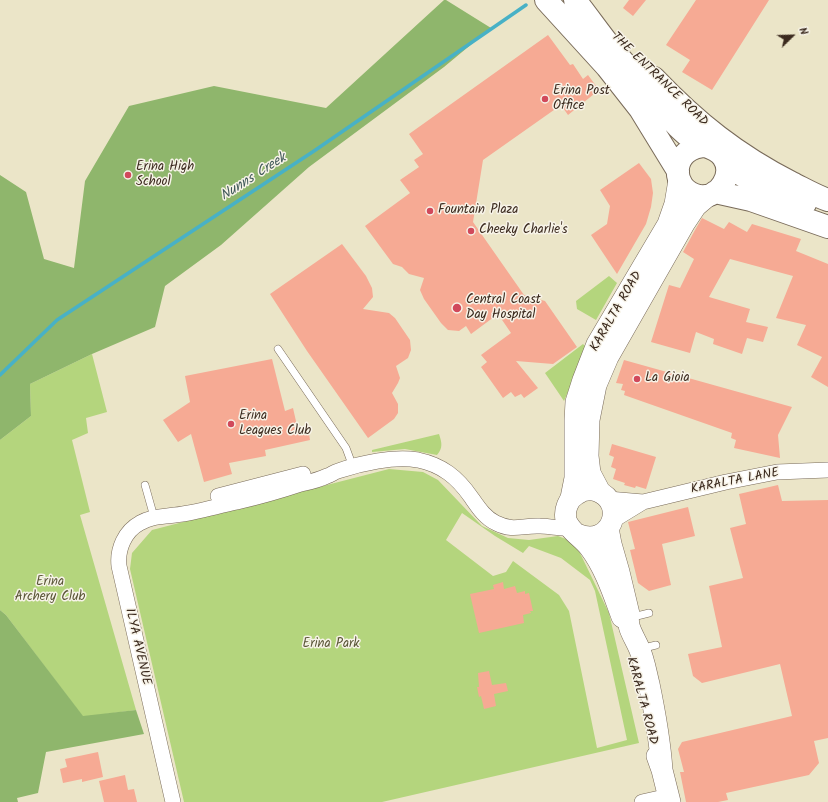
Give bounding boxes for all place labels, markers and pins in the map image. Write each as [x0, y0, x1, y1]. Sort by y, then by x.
place label: Erina Post Office [553, 84, 610, 115]
marker: Erina Post Office [540, 94, 550, 104]
place label: Erina High School [136, 160, 194, 191]
marker: Erina High School [123, 170, 133, 180]
place label: Fountain Plaza [438, 203, 518, 219]
marker: Fountain Plaza [425, 206, 435, 216]
place label: Cheeky Charlie's [479, 223, 568, 239]
marker: Cheeky Charlie's [466, 226, 476, 236]
place label: Central Coast Day Hospital [466, 293, 541, 324]
marker: Central Coast Day Hospital [451, 302, 463, 314]
place label: La Gioia [645, 371, 690, 387]
marker: La Gioia [632, 374, 642, 384]
place label: Erina Leagues Club [239, 409, 311, 440]
marker: Erina Leagues Club [226, 419, 236, 429]

